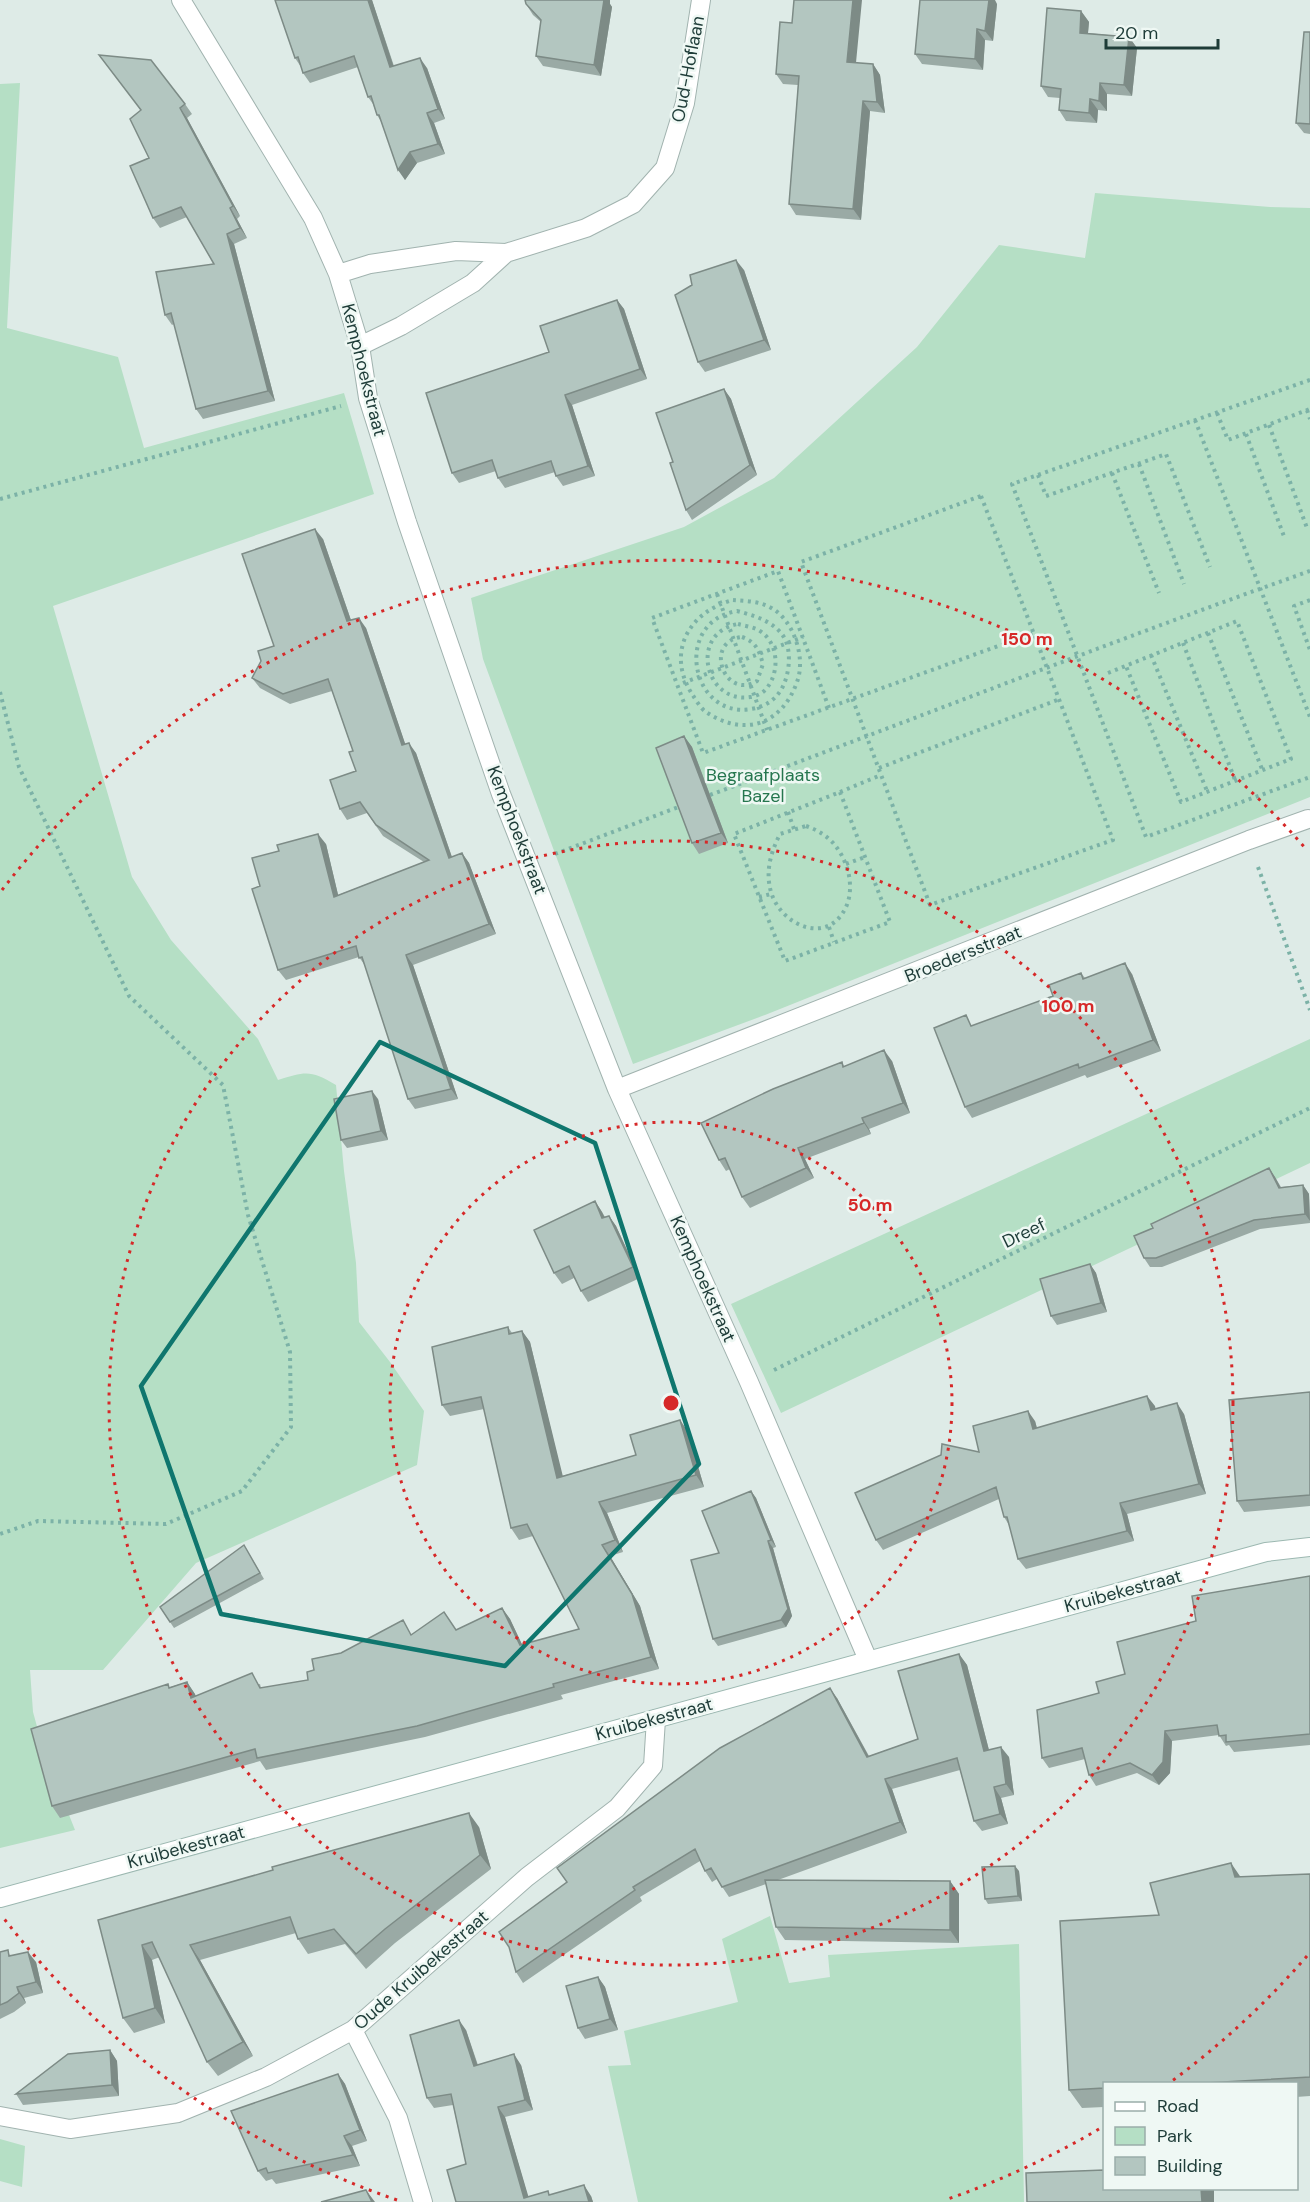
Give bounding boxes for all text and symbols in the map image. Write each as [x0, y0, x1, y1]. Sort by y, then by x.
scale bar [1106, 12, 1218, 50]
street label: Oud-Hoflaan [666, 14, 710, 124]
text: 20 m [1115, 21, 1158, 45]
street label: Kemphoekstraat [336, 301, 392, 439]
text: 150 m [1001, 627, 1053, 651]
street label: Kemphoekstraat [481, 762, 553, 898]
park label: Begraafplaats Bazel [706, 763, 820, 808]
street label: Broedersstraat [901, 920, 1025, 988]
text: 100 m [1041, 994, 1095, 1018]
text: 50 m [847, 1193, 893, 1217]
street label: Kemphoekstraat [664, 1212, 742, 1346]
street label: Dreef [998, 1212, 1050, 1254]
centre of rings [661, 1393, 681, 1413]
street label: Kruibekestraat [1062, 1564, 1184, 1618]
street label: Kruibekestraat [593, 1692, 715, 1746]
street label: Kruibekestraat [125, 1820, 247, 1874]
street label: Oude Kruibekestraat [349, 1905, 493, 2035]
legend [1103, 2082, 1298, 2190]
text: Road [1157, 2094, 1199, 2118]
text: Park [1157, 2124, 1193, 2148]
text: Building [1157, 2154, 1222, 2178]

